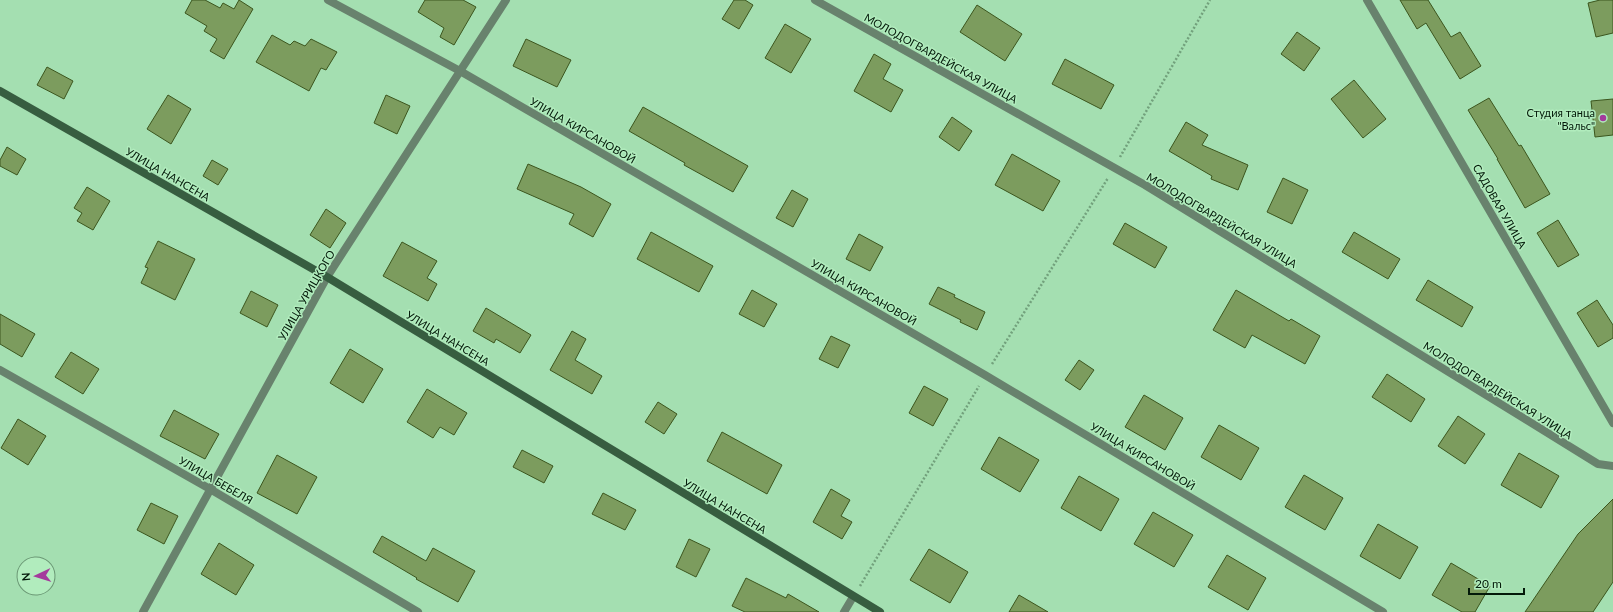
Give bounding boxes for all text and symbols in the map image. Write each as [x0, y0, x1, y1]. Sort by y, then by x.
street label: МОЛОДОГВАРДЕЙСКАЯ УЛИЦА [862, 10, 1020, 106]
street label: УЛИЦА КИРСАНОВОЙ [528, 94, 638, 166]
place label: Студия танца "Вальс" [1527, 106, 1595, 132]
marker: Студия танца "Вальс" [1598, 113, 1608, 123]
street label: УЛИЦА НАНСЕНА [124, 145, 213, 204]
street label: САДОВАЯ УЛИЦА [1471, 161, 1530, 251]
street label: МОЛОДОГВАРДЕЙСКАЯ УЛИЦА [1145, 170, 1300, 270]
street label: УЛИЦА УРИЦКОГО [275, 247, 337, 342]
street label: УЛИЦА КИРСАНОВОЙ [809, 256, 919, 328]
street label: УЛИЦА НАНСЕНА [404, 308, 493, 368]
street label: МОЛОДОГВАРДЕЙСКАЯ УЛИЦА [1421, 339, 1575, 442]
street label: УЛИЦА КИРСАНОВОЙ [1088, 419, 1198, 493]
street label: УЛИЦА БЕБЕЛЯ [177, 454, 255, 506]
street label: УЛИЦА НАНСЕНА [681, 476, 770, 536]
north arrow [16, 556, 56, 596]
scale bar [1469, 570, 1524, 596]
text: N [19, 572, 32, 581]
text: 20 m [1475, 576, 1502, 591]

